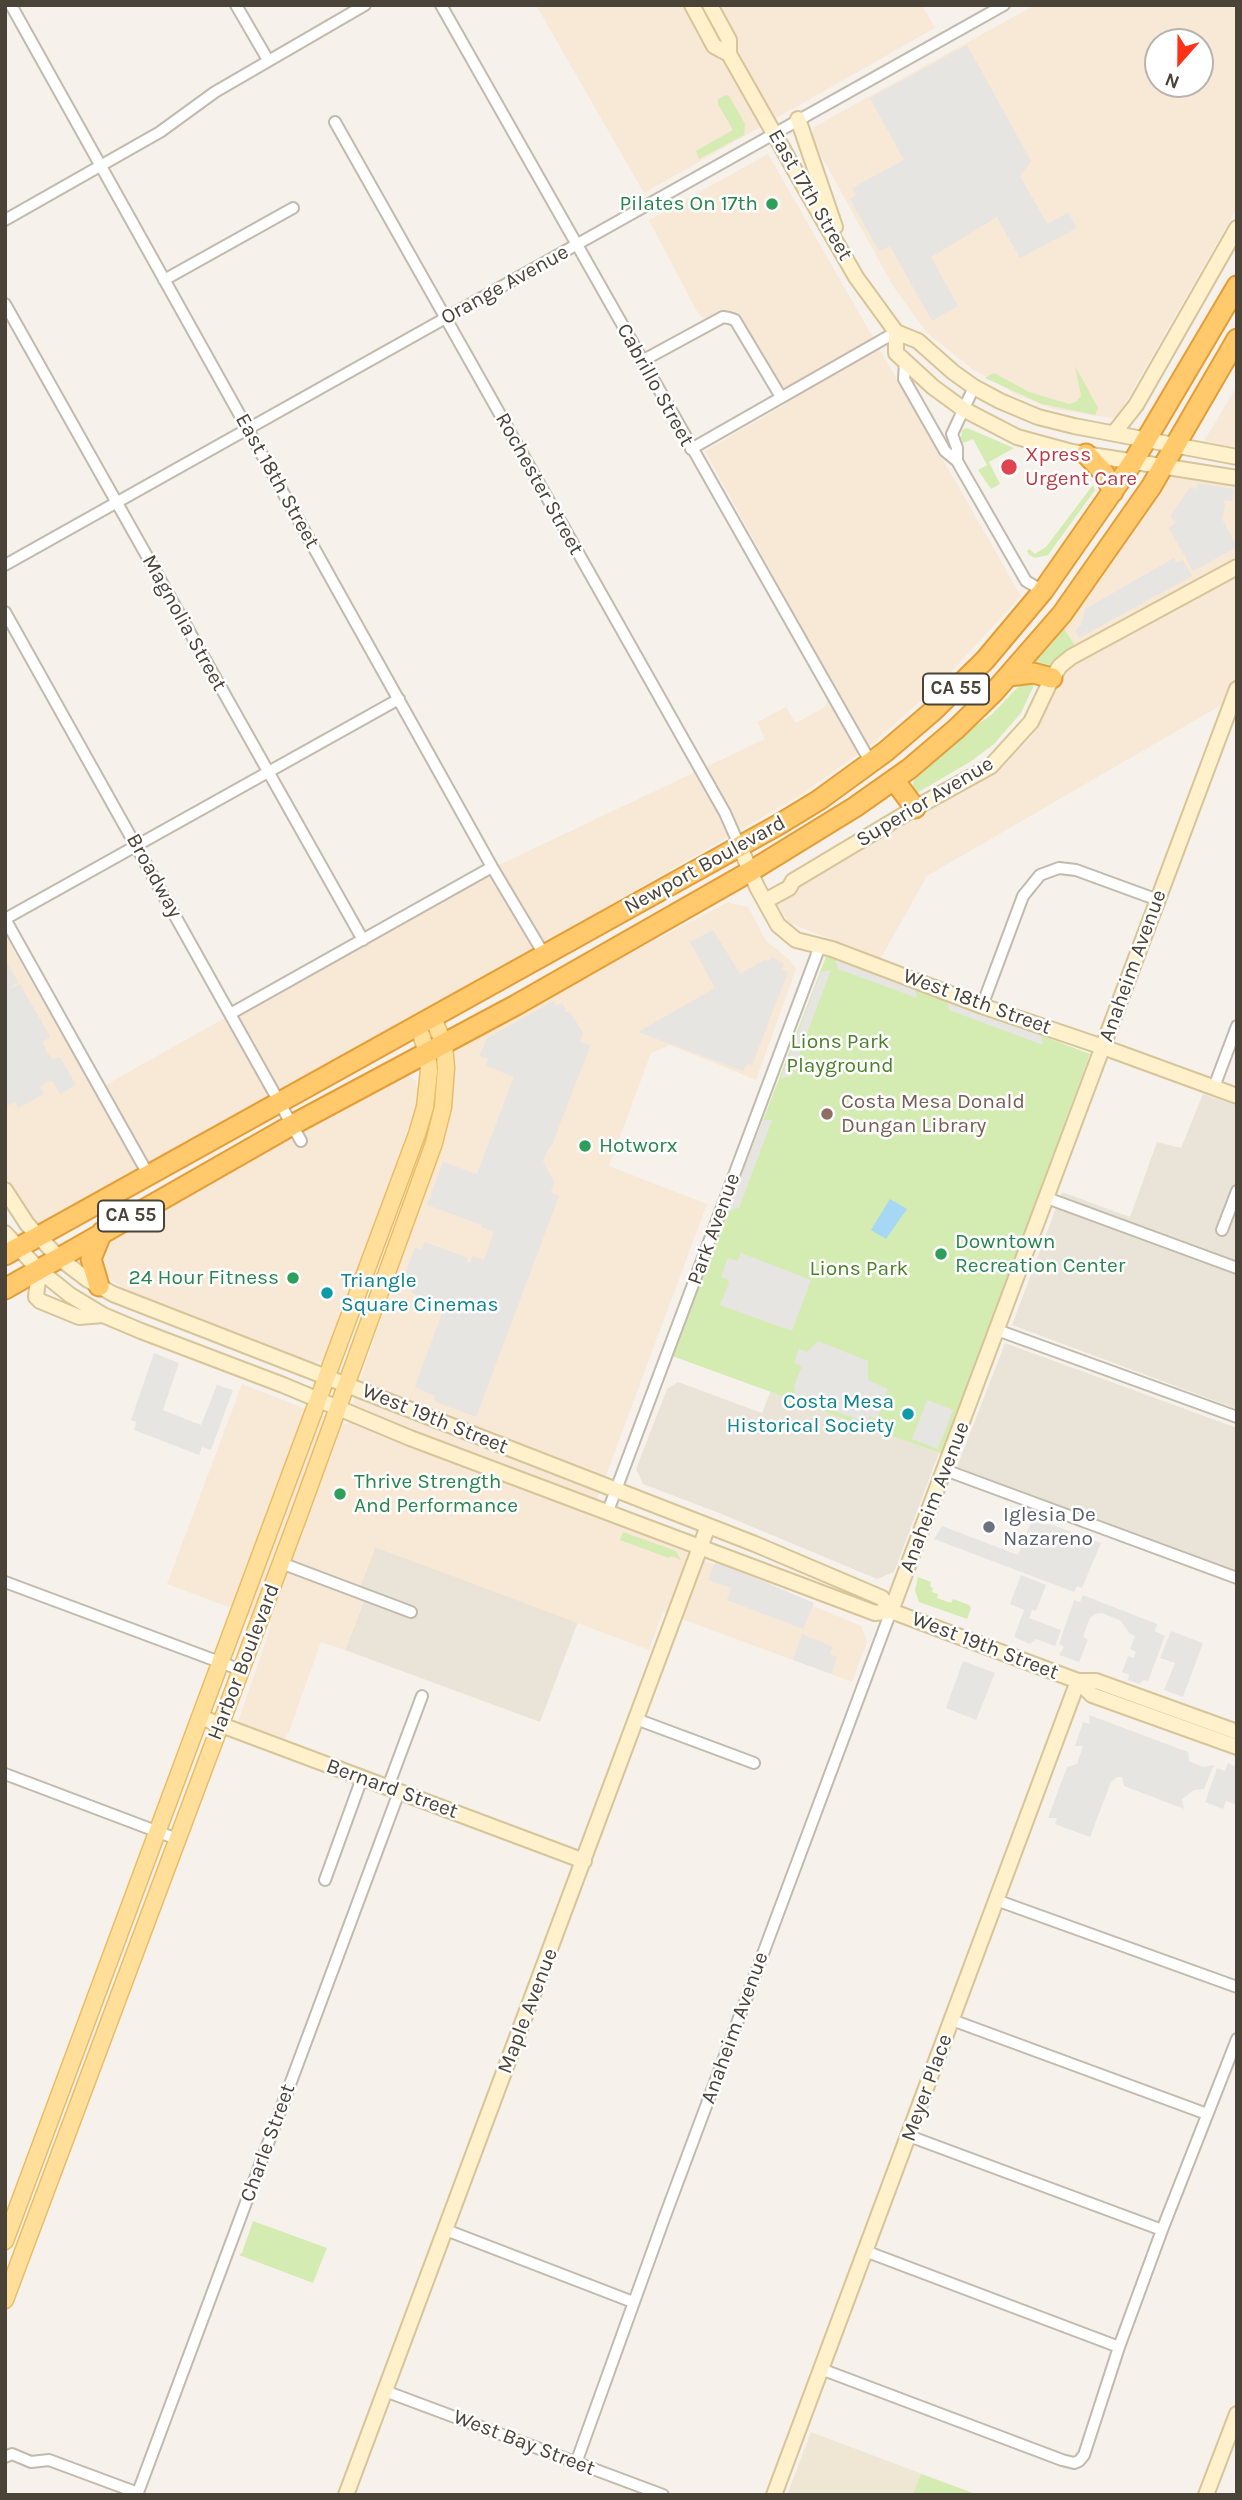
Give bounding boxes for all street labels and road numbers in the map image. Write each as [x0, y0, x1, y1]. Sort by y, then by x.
street label: East 17th Street [762, 125, 858, 265]
street label: Orange Avenue [437, 240, 573, 330]
street label: Cabrillo Street [611, 319, 699, 451]
street label: East 18th Street [230, 409, 324, 553]
street label: Rochester Street [490, 409, 588, 559]
street label: Magnolia Street [136, 551, 232, 695]
road number: CA 55 [923, 674, 989, 704]
street label: Superior Avenue [852, 751, 998, 853]
street label: Newport Boulevard [620, 810, 790, 920]
street label: Broadway [121, 829, 187, 923]
street label: Anaheim Avenue [1094, 887, 1172, 1045]
street label: West 18th Street [899, 964, 1055, 1040]
street label: Park Avenue [682, 1170, 746, 1288]
road number: CA 55 [98, 1200, 164, 1232]
street label: West 19th Street [358, 1378, 512, 1460]
street label: Anaheim Avenue [895, 1418, 975, 1576]
street label: Harbor Boulevard [203, 1580, 285, 1744]
street label: West 19th Street [908, 1606, 1062, 1686]
street label: Bernard Street [323, 1754, 461, 1824]
street label: Maple Avenue [493, 1945, 563, 2077]
street label: Anaheim Avenue [696, 1949, 774, 2107]
street label: Meyer Place [896, 2031, 958, 2145]
street label: Charle Street [235, 2080, 301, 2206]
street label: West Bay Street [450, 2404, 598, 2482]

